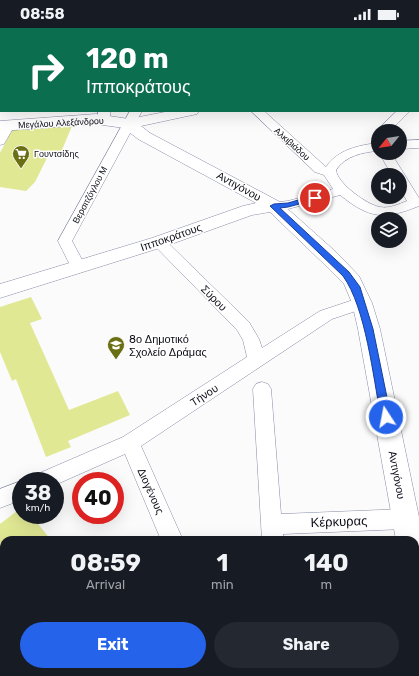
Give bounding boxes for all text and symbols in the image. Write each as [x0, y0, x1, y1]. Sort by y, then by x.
text: 08:58 [20, 5, 65, 23]
text: 120 m [86, 42, 169, 75]
icon: right [20, 44, 72, 96]
text: Ιπποκράτους [86, 76, 191, 98]
street label: Μεγάλου Αλεξάνδρου [18, 116, 104, 130]
north arrow [371, 124, 407, 160]
map controls [371, 124, 407, 248]
street label: Αλκιβιάδου [272, 125, 312, 163]
supermarket icon: Γουντσίδης [11, 144, 31, 169]
place label: Γουντσίδης [34, 149, 79, 159]
street label: Βερσιτζόγλου Μ [71, 165, 109, 225]
button: sound [371, 168, 407, 204]
street label: Αντιγόνου [214, 169, 263, 204]
pin [298, 181, 332, 215]
icon: arrive [304, 187, 326, 209]
button: layers [371, 212, 407, 248]
street label: Ιπποκράτους [139, 221, 204, 254]
street label: Σύρου [198, 283, 229, 314]
place label: 8ο Δημοτικό Σχολείο Δράμας [129, 333, 207, 359]
school or university icon: 8ο Δημοτικό Σχολείο Δράμας [106, 335, 126, 360]
street label: Τήνου [188, 382, 221, 409]
position arrow [365, 396, 407, 438]
street label: Αντιγόνου [385, 450, 408, 500]
street label: Διογένους [135, 466, 166, 516]
speed limit sign: 40 [72, 472, 124, 524]
text: 38 [25, 481, 51, 505]
text: km/h [26, 502, 50, 514]
street label: Κέρκυρας [310, 513, 368, 530]
text: 08:59 [70, 549, 141, 577]
text: 1 [216, 549, 228, 577]
text: 140 [304, 549, 349, 577]
text: Arrival [86, 577, 125, 592]
text: min [211, 577, 234, 592]
text: m [321, 577, 332, 592]
button: Exit [20, 622, 206, 668]
button: Share [214, 622, 399, 668]

